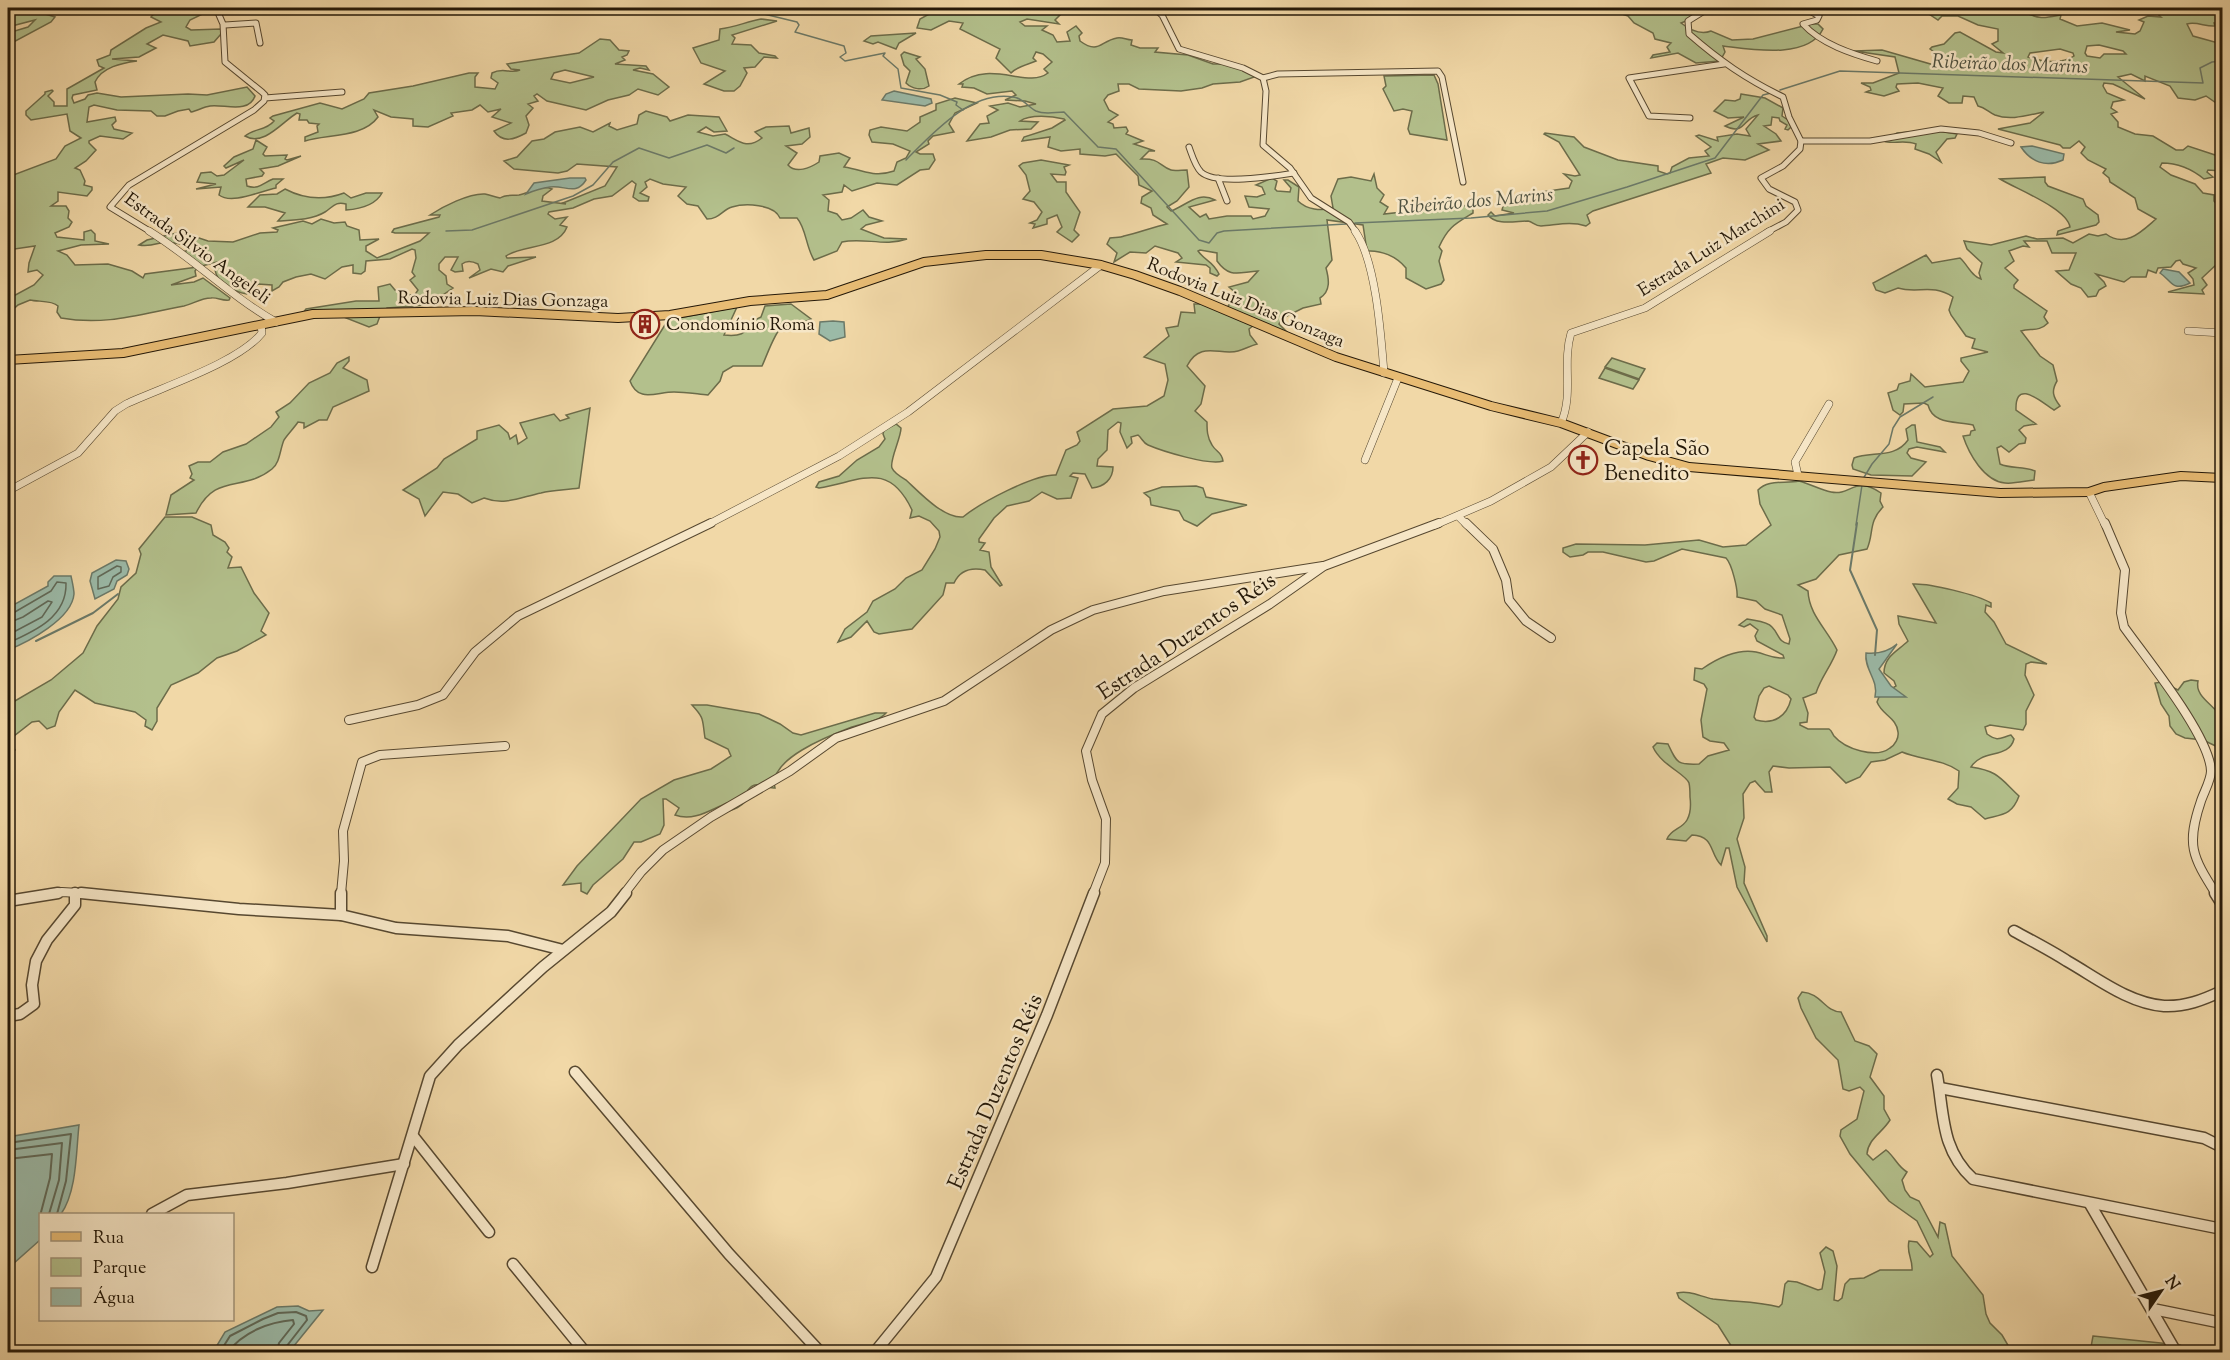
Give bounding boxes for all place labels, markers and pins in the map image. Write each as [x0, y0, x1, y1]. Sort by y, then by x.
building icon: Condomínio Roma [629, 308, 661, 340]
place label: Condomínio Roma [666, 313, 815, 339]
place label: Capela São Benedito [1604, 434, 1710, 491]
church icon: Capela São Benedito [1567, 444, 1599, 476]

